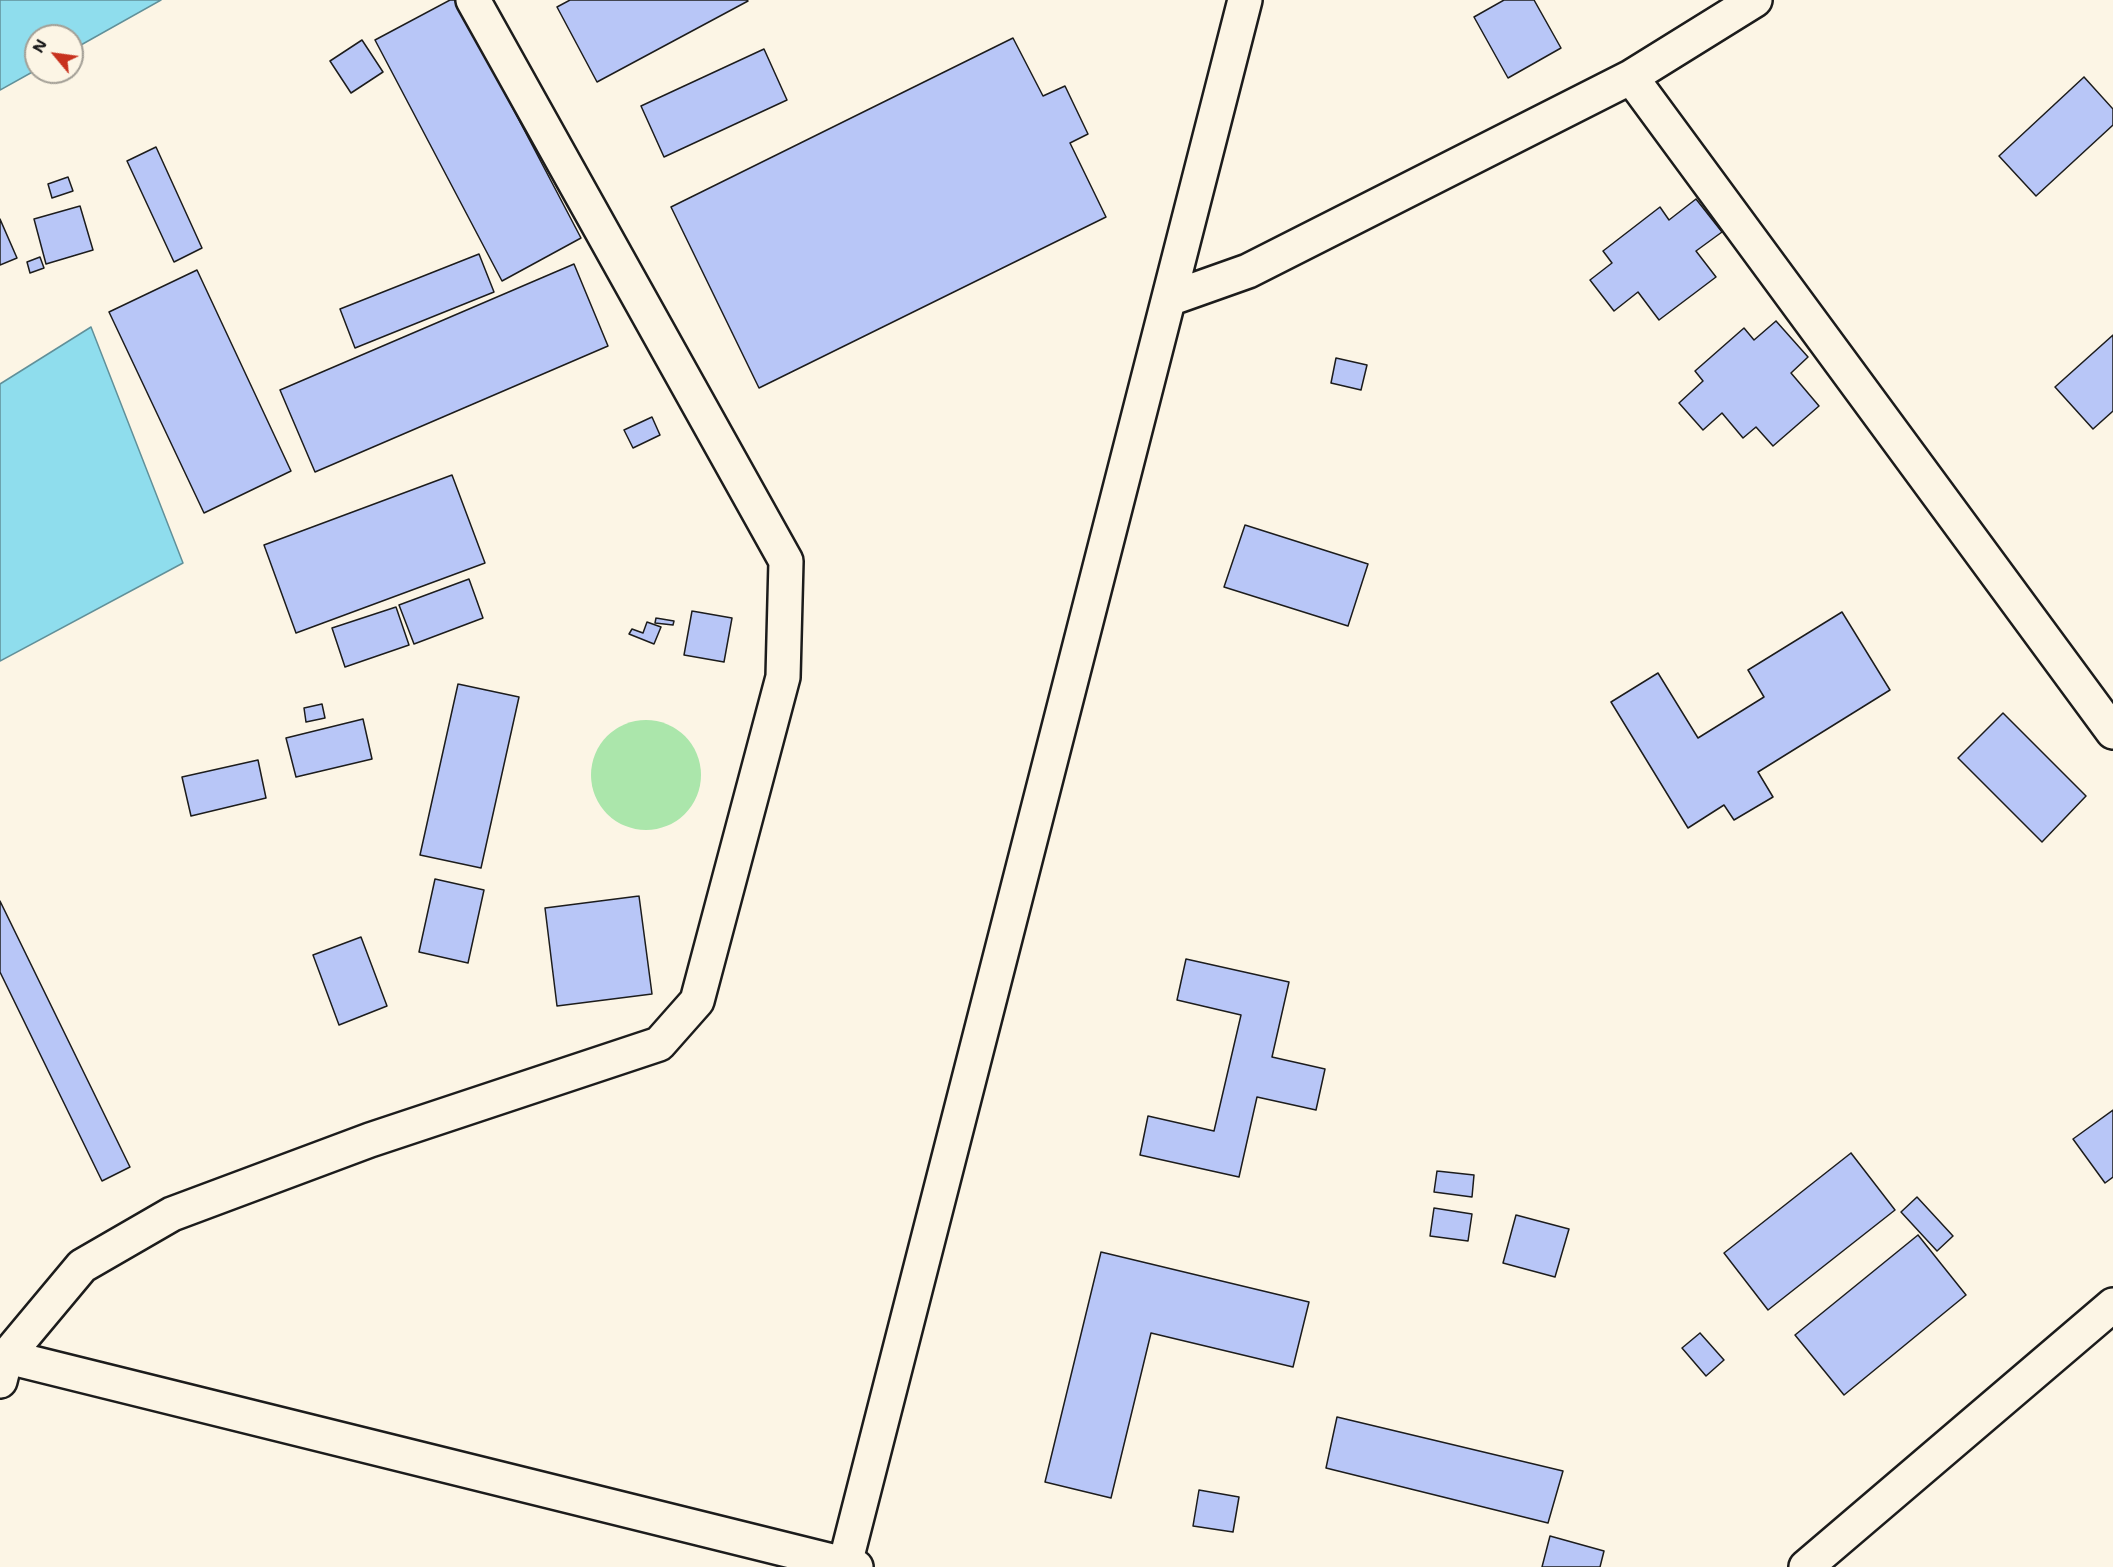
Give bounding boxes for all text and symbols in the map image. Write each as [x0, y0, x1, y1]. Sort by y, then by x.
north arrow [24, 24, 84, 84]
text: N [27, 35, 52, 57]

